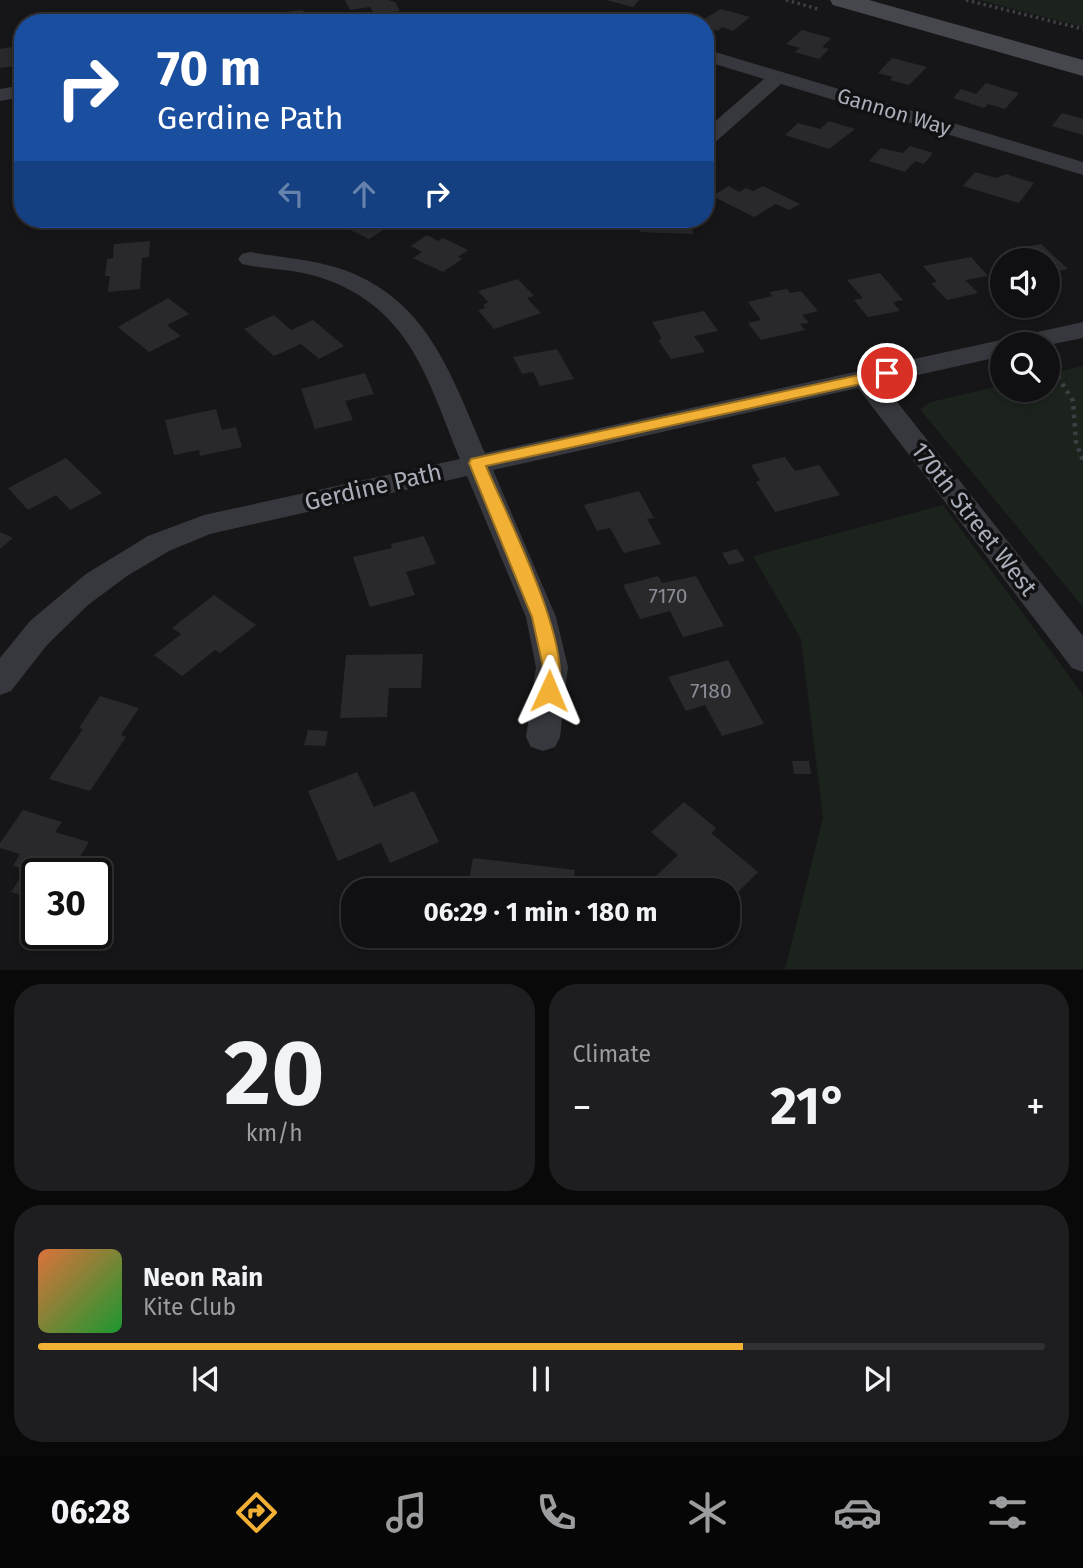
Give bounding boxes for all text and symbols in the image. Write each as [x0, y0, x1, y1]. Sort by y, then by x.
text: 70 m [157, 39, 261, 98]
icon: right [42, 42, 133, 133]
street label: Gannon Way [834, 82, 955, 142]
text: Gerdine Path [157, 99, 343, 137]
icon: left [272, 175, 310, 213]
icon: ahead [345, 175, 383, 213]
icon: right [418, 175, 456, 213]
map controls [990, 248, 1060, 402]
button: sound [990, 248, 1060, 318]
button: search [990, 332, 1060, 402]
pin [857, 343, 917, 403]
icon: arrive [868, 354, 906, 392]
street label: 170th Street West [905, 437, 1043, 602]
street label: Gerdine Path [302, 458, 444, 516]
house number: 7170 [649, 583, 687, 609]
position arrow [512, 654, 586, 728]
house number: 7180 [690, 678, 732, 704]
speed limit sign: 30 [21, 858, 112, 949]
text: 06:29 · 1 min · 180 m [423, 897, 658, 928]
text: 20 [224, 1019, 324, 1128]
text: Climate [573, 1040, 651, 1068]
text: 21° [770, 1075, 847, 1138]
text: − [573, 1084, 592, 1130]
text: + [1026, 1084, 1045, 1130]
text: km/h [246, 1119, 303, 1147]
text: Neon Rain [143, 1262, 263, 1293]
text: Kite Club [143, 1293, 236, 1321]
icon: previous [187, 1360, 225, 1398]
icon: pause [522, 1360, 560, 1398]
icon: next [858, 1360, 896, 1398]
icon: directions [232, 1488, 281, 1537]
icon: music [382, 1488, 431, 1537]
icon: phone [532, 1488, 581, 1537]
icon: climate [683, 1488, 732, 1537]
icon: car [833, 1488, 882, 1537]
icon: filters [983, 1488, 1032, 1537]
text: 06:28 [51, 1493, 130, 1531]

